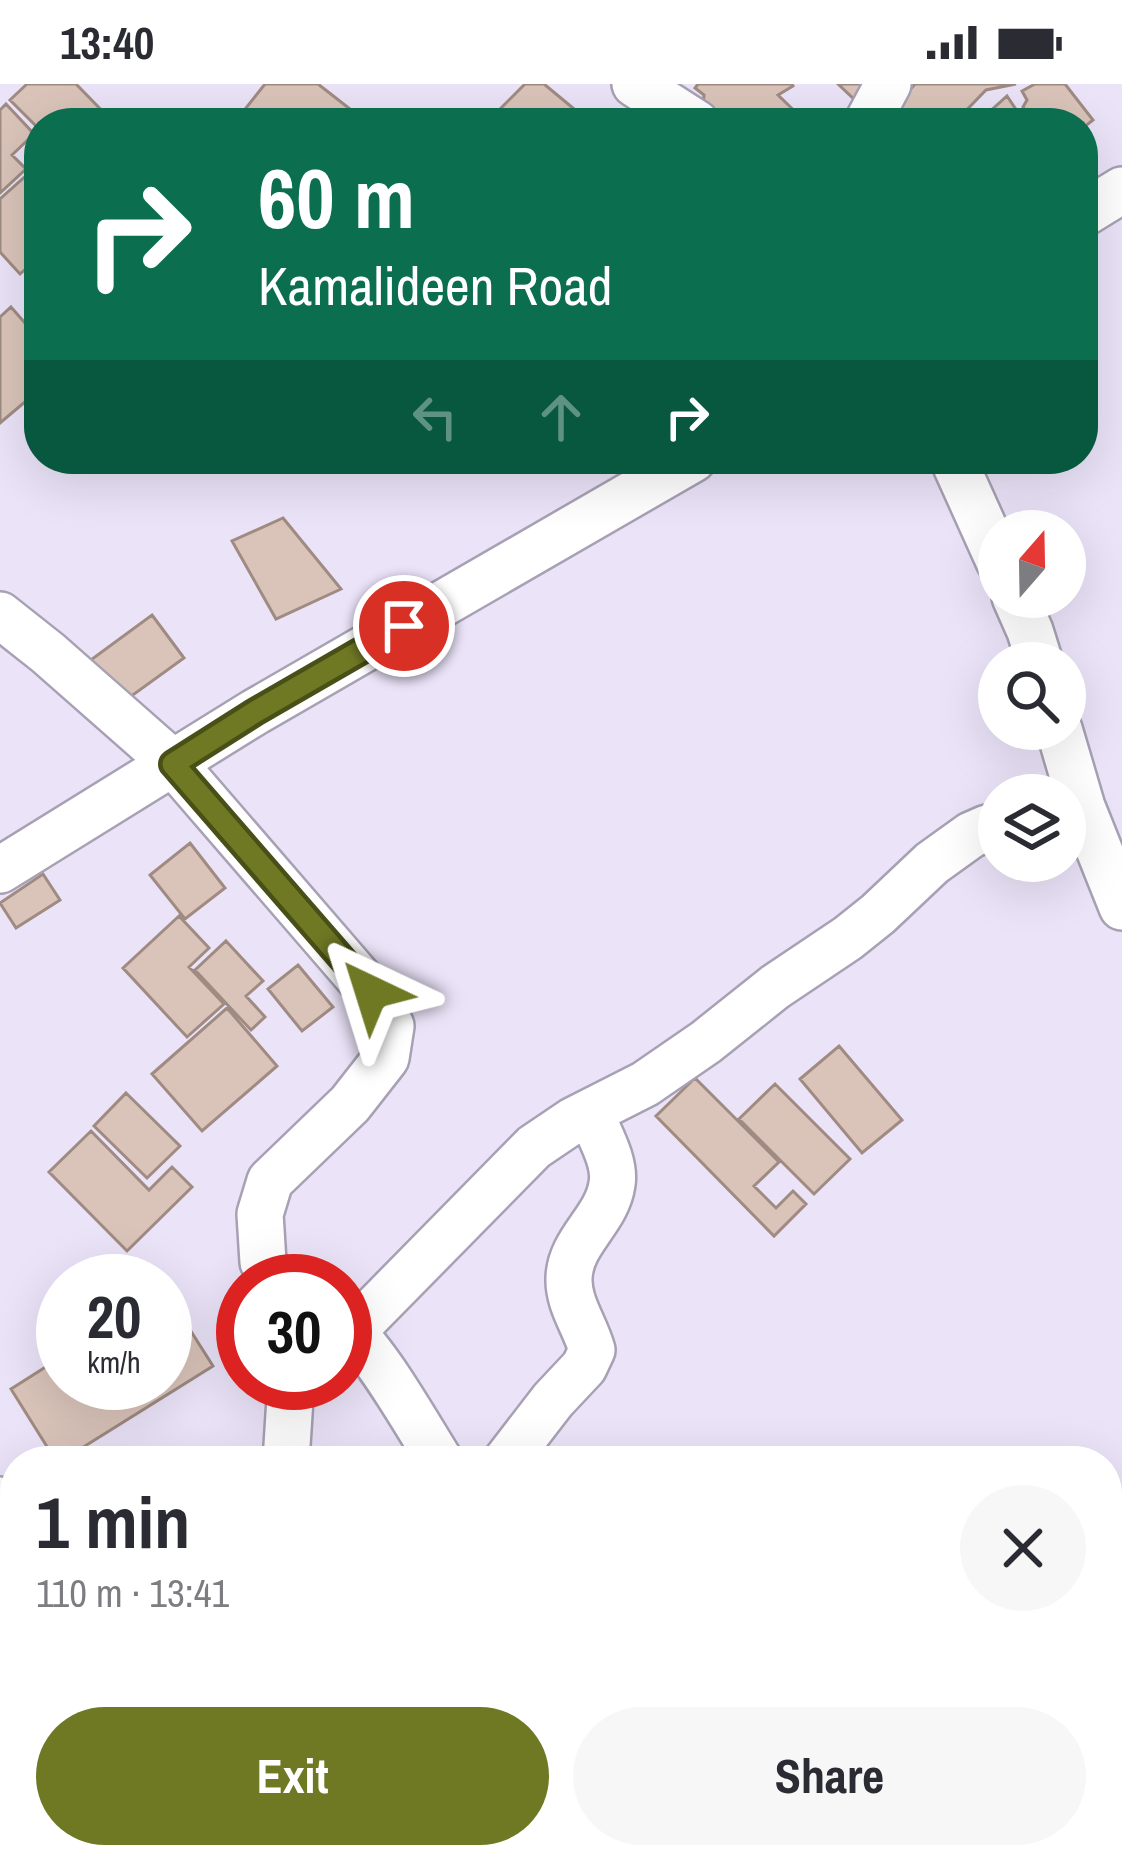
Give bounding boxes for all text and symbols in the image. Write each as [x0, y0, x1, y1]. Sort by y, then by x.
text: 13:40 [60, 12, 154, 73]
text: 60 m [258, 141, 415, 254]
icon: right [60, 156, 216, 312]
text: Kamalideen Road [258, 249, 612, 322]
icon: left [402, 384, 468, 450]
icon: ahead [528, 384, 594, 450]
icon: right [654, 384, 720, 450]
north arrow [978, 510, 1086, 618]
map controls [978, 510, 1086, 882]
pin [353, 575, 455, 677]
icon: arrive [371, 593, 437, 659]
button: search [978, 642, 1086, 750]
button: layers [978, 774, 1086, 882]
position arrow [308, 929, 434, 1055]
speed limit sign: 30 [216, 1254, 372, 1410]
text: 20 [87, 1276, 141, 1357]
text: km/h [87, 1342, 141, 1382]
text: 1 min [36, 1473, 190, 1570]
button: close [960, 1485, 1086, 1611]
text: 110 m · 13:41 [36, 1567, 229, 1619]
button: Exit [36, 1707, 549, 1845]
button: Share [573, 1707, 1086, 1845]

